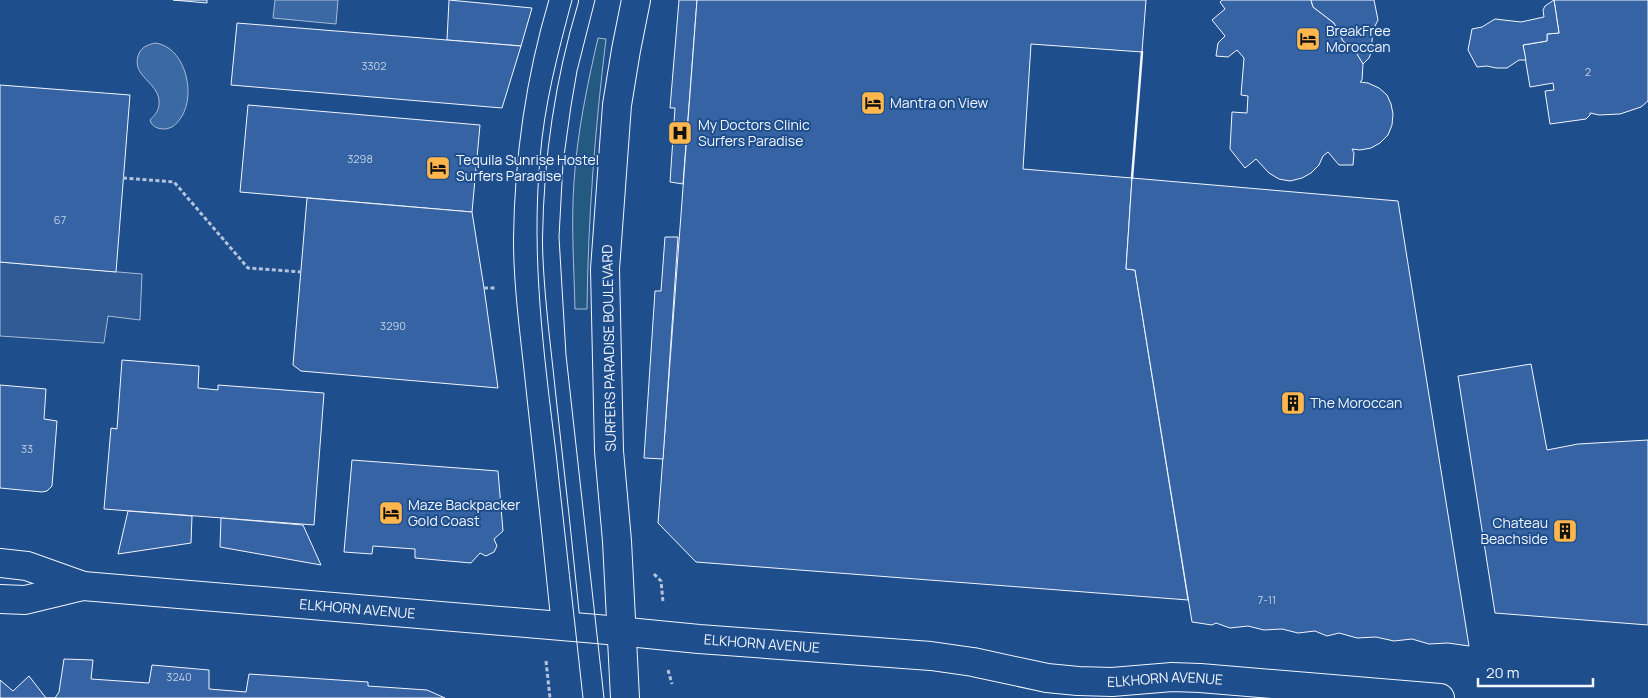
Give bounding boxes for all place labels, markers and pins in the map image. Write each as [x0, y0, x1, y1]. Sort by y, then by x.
place label: BreakFree Moroccan [1326, 21, 1391, 56]
hotel icon: BreakFree Moroccan [1295, 26, 1321, 52]
hotel icon: Mantra on View [860, 90, 886, 116]
place label: Mantra on View [890, 93, 989, 112]
place label: My Doctors Clinic Surfers Paradise [698, 115, 810, 150]
hospital icon: My Doctors Clinic Surfers Paradise [667, 120, 693, 146]
place label: Tequila Sunrise Hostel Surfers Paradise [456, 150, 599, 185]
hotel icon: Tequila Sunrise Hostel Surfers Paradise [425, 155, 451, 181]
building icon: The Moroccan [1280, 390, 1306, 416]
place label: The Moroccan [1310, 393, 1402, 412]
place label: Maze Backpacker Gold Coast [408, 495, 520, 530]
hotel icon: Maze Backpacker Gold Coast [378, 500, 404, 526]
place label: Chateau Beachside [1480, 513, 1548, 548]
building icon: Chateau Beachside [1552, 518, 1578, 544]

